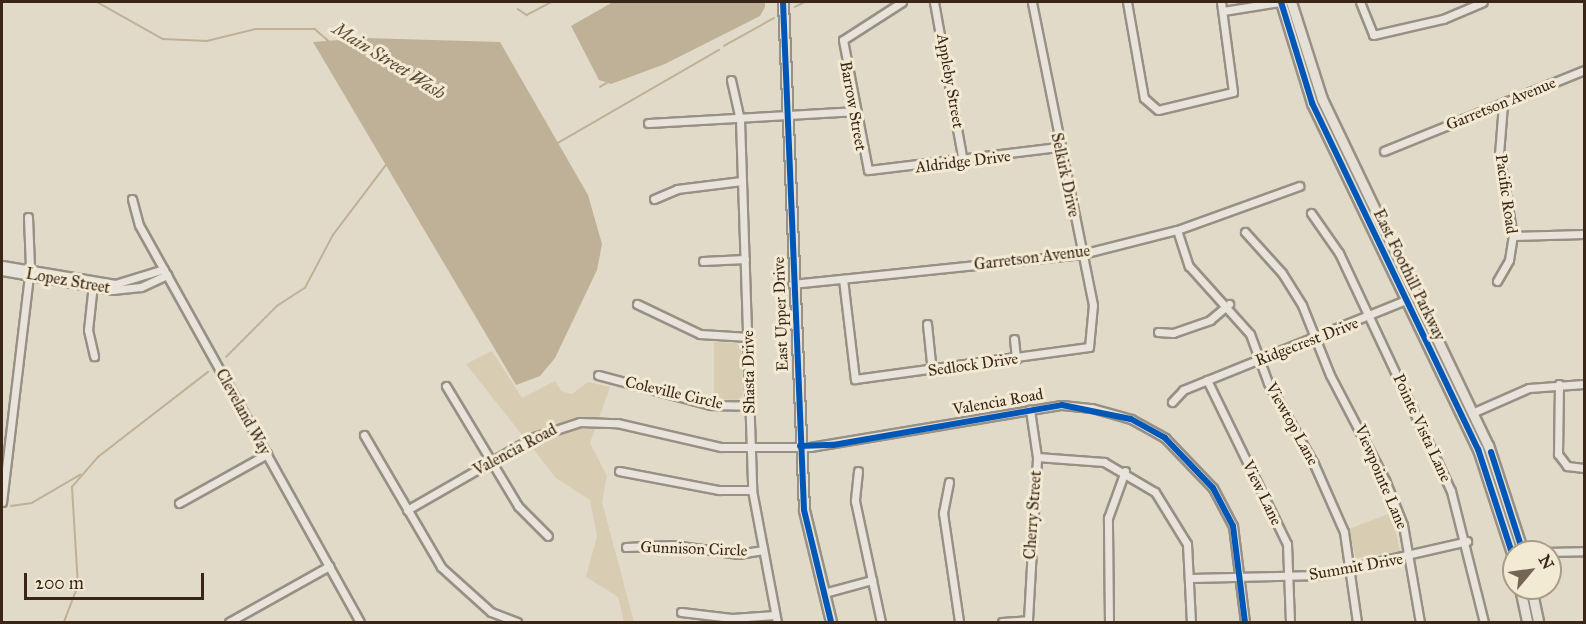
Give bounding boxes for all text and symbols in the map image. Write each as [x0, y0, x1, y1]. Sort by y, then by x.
water label: Main Street Wash [329, 18, 449, 104]
street label: Appleby Street [932, 32, 968, 130]
street label: Barrow Street [836, 60, 870, 152]
street label: Garretson Avenue [1443, 73, 1559, 135]
street label: Selkirk Drive [1047, 131, 1083, 219]
street label: Aldridge Drive [914, 147, 1012, 177]
street label: Pacific Road [1491, 153, 1521, 235]
street label: East Foothill Parkway [1369, 206, 1449, 344]
street label: Garretson Avenue [973, 241, 1091, 275]
street label: East Upper Drive [769, 256, 793, 372]
street label: Lopez Street [24, 264, 112, 298]
street label: Ridgecrest Drive [1253, 314, 1361, 370]
street label: Shasta Drive [739, 330, 759, 414]
street label: Sedlock Drive [927, 349, 1019, 381]
street label: Cleveland Way [211, 366, 275, 458]
street label: Pointe Vista Lane [1389, 371, 1455, 485]
street label: Coleville Circle [623, 372, 725, 414]
street label: Viewtop Lane [1261, 379, 1323, 469]
street label: Valencia Road [951, 385, 1045, 419]
street label: Valencia Road [470, 420, 560, 480]
street label: Viewpointe Lane [1350, 422, 1412, 532]
street label: View Lane [1238, 457, 1286, 529]
street label: Cherry Street [1020, 470, 1046, 560]
street label: Gunnison Circle [640, 538, 748, 560]
north arrow [1502, 540, 1562, 600]
street label: Summit Drive [1308, 549, 1404, 585]
text: N [1535, 551, 1558, 573]
scale bar [27, 561, 207, 599]
text: 200 m [35, 572, 84, 594]

